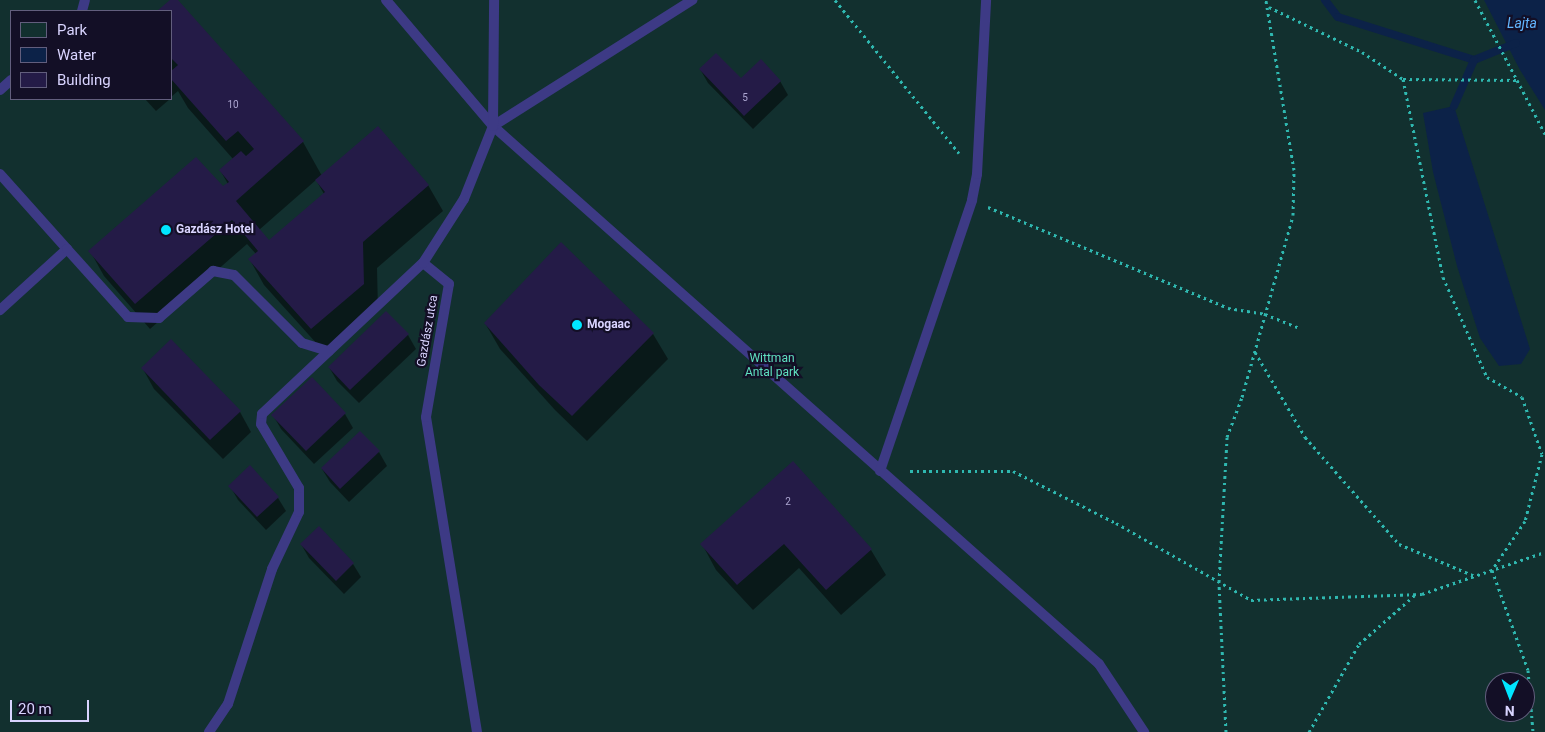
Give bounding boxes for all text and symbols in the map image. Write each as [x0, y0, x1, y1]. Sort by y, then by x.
legend [10, 10, 172, 100]
water label: Lajta [1507, 15, 1537, 31]
text: Park [57, 21, 87, 39]
text: Water [57, 46, 96, 64]
text: Building [57, 71, 111, 89]
house number: 5 [742, 92, 748, 104]
house number: 10 [227, 99, 239, 111]
place label: Gazdász Hotel [176, 223, 254, 237]
marker: Gazdász Hotel [160, 224, 172, 236]
street label: Gazdász utca [415, 294, 441, 368]
place label: Mogaac [587, 318, 630, 332]
marker: Mogaac [571, 319, 583, 331]
park label: Wittman Antal park [745, 352, 799, 380]
house number: 2 [785, 496, 791, 508]
north arrow [1485, 672, 1535, 722]
scale bar [12, 690, 91, 722]
text: 20 m [18, 700, 52, 718]
text: N [1505, 703, 1515, 719]

